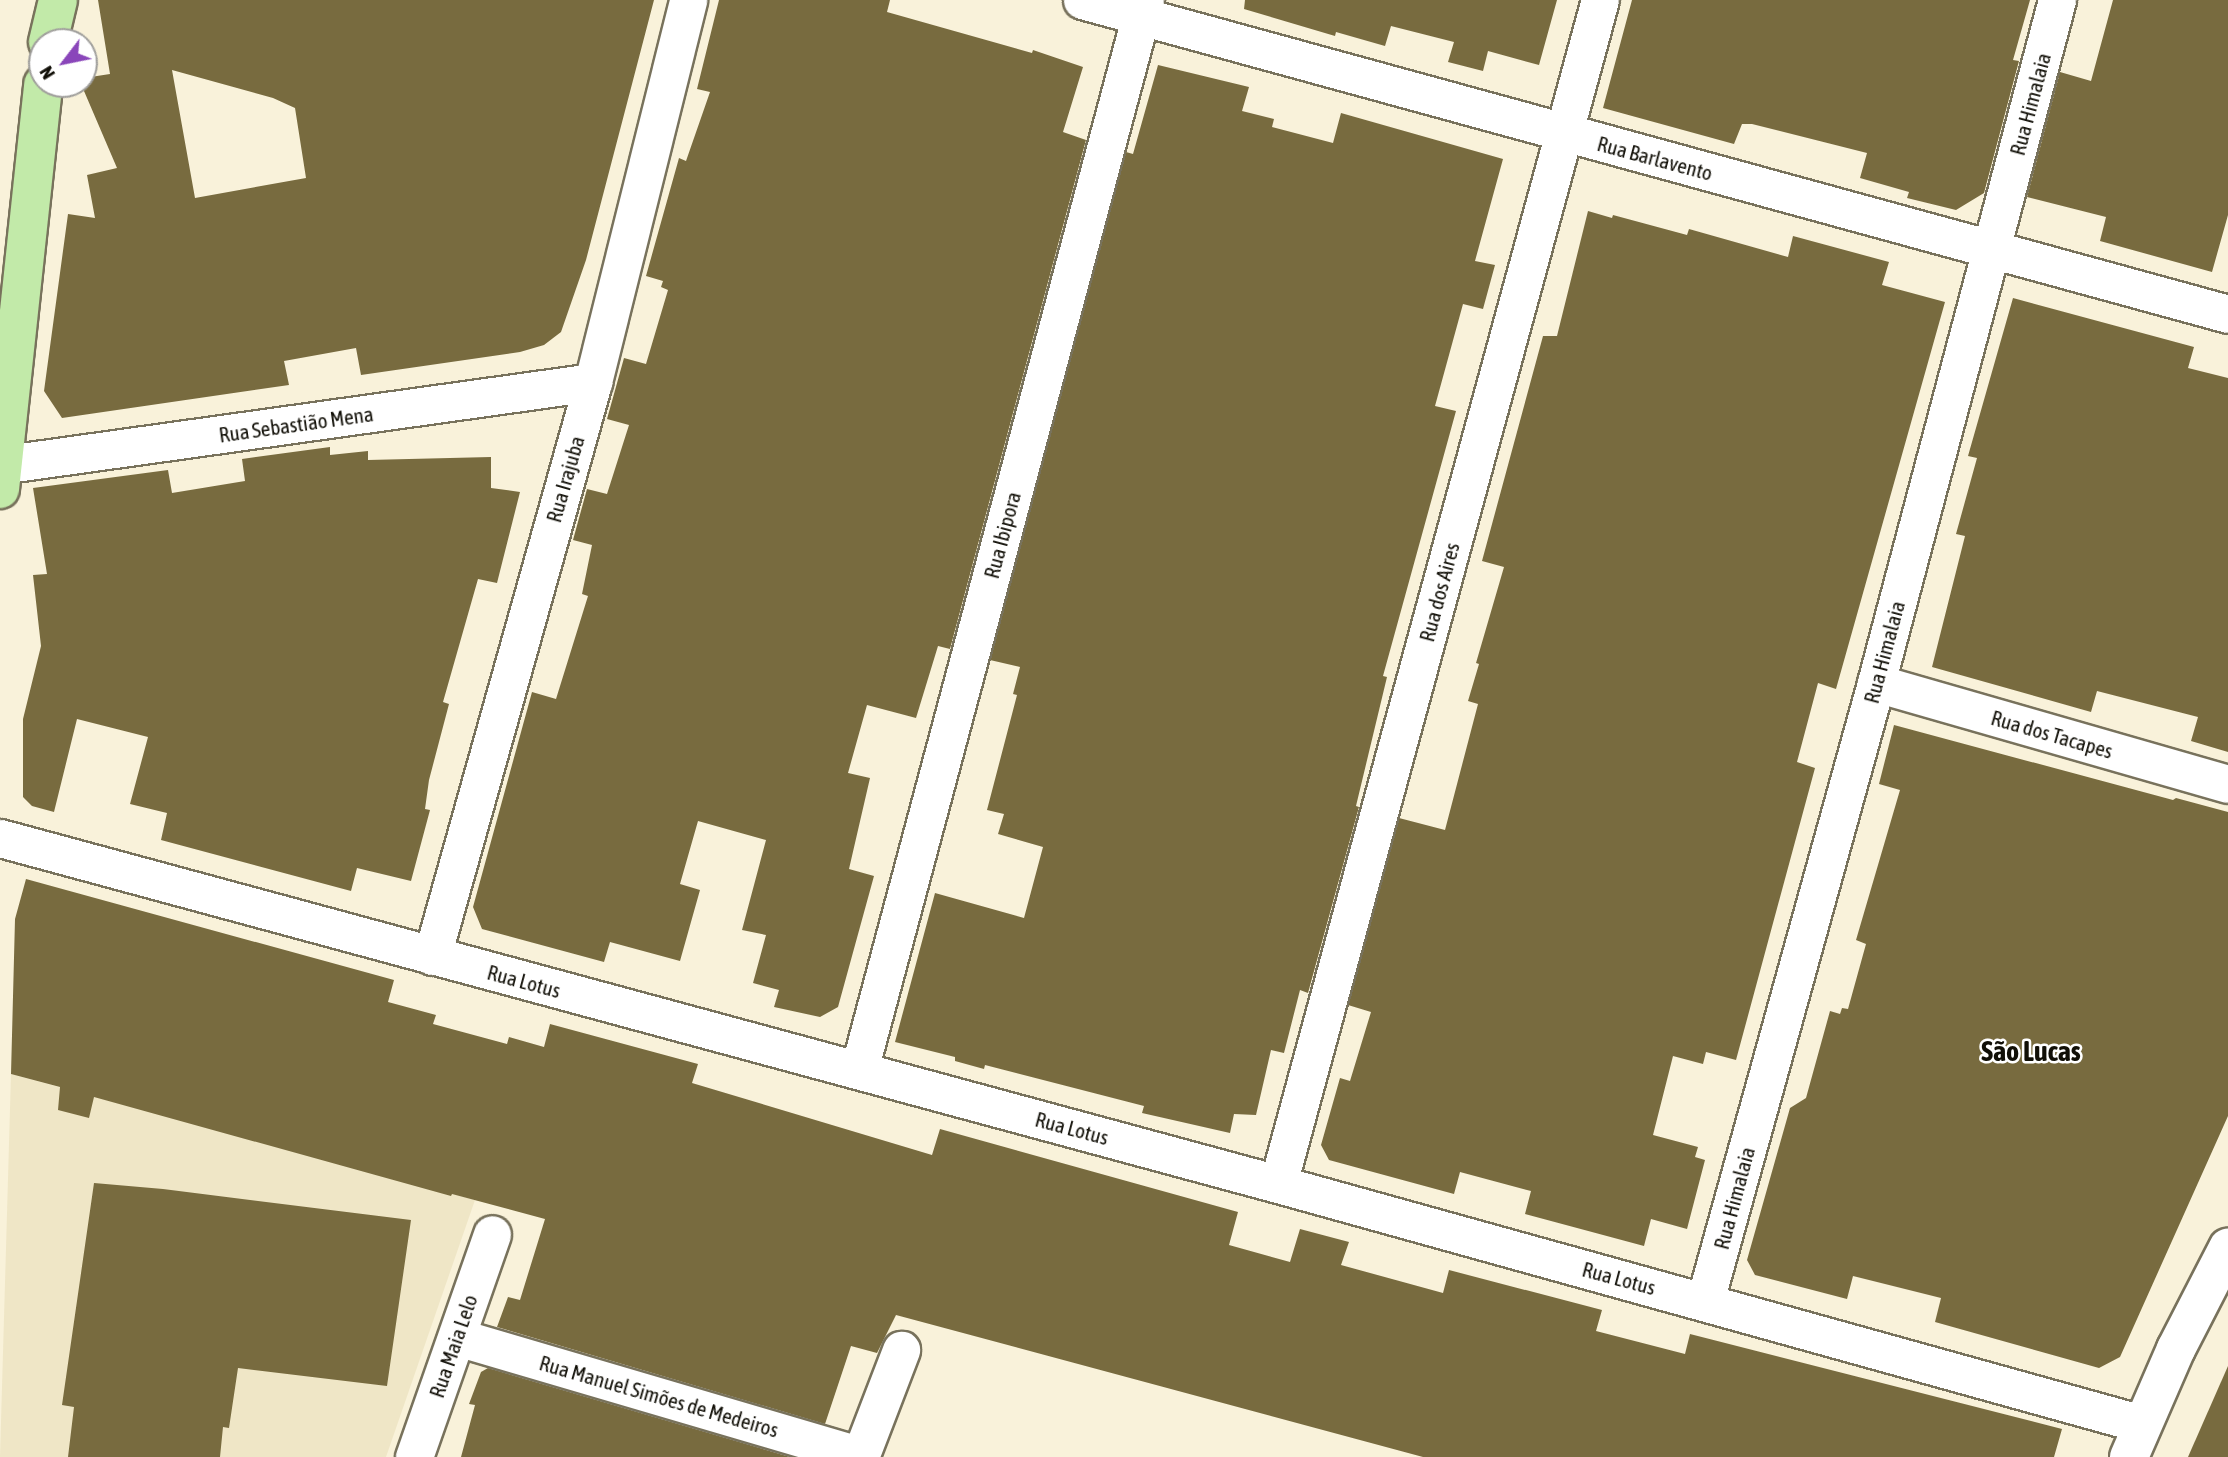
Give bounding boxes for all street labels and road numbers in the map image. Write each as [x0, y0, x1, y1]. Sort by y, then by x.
street label: Rua Himalaia [2004, 50, 2056, 158]
street label: Rua Barlavento [1595, 131, 1715, 185]
street label: Rua Sebastião Mena [217, 401, 375, 447]
street label: Rua Irajuba [541, 433, 589, 525]
street label: Rua Ibipora [978, 489, 1026, 581]
street label: Rua dos Aires [1414, 540, 1464, 644]
street label: Rua Himalaia [1858, 598, 1910, 706]
street label: Rua dos Tacapes [1988, 705, 2116, 763]
street label: Rua Lotus [485, 959, 563, 1003]
street label: Rua Lotus [1033, 1106, 1111, 1150]
street label: Rua Himalaia [1708, 1144, 1760, 1252]
street label: Rua Lotus [1580, 1256, 1658, 1300]
street label: Rua Maia Lelo [424, 1291, 482, 1401]
street label: Rua Manuel Simões de Medeiros [537, 1350, 781, 1442]

